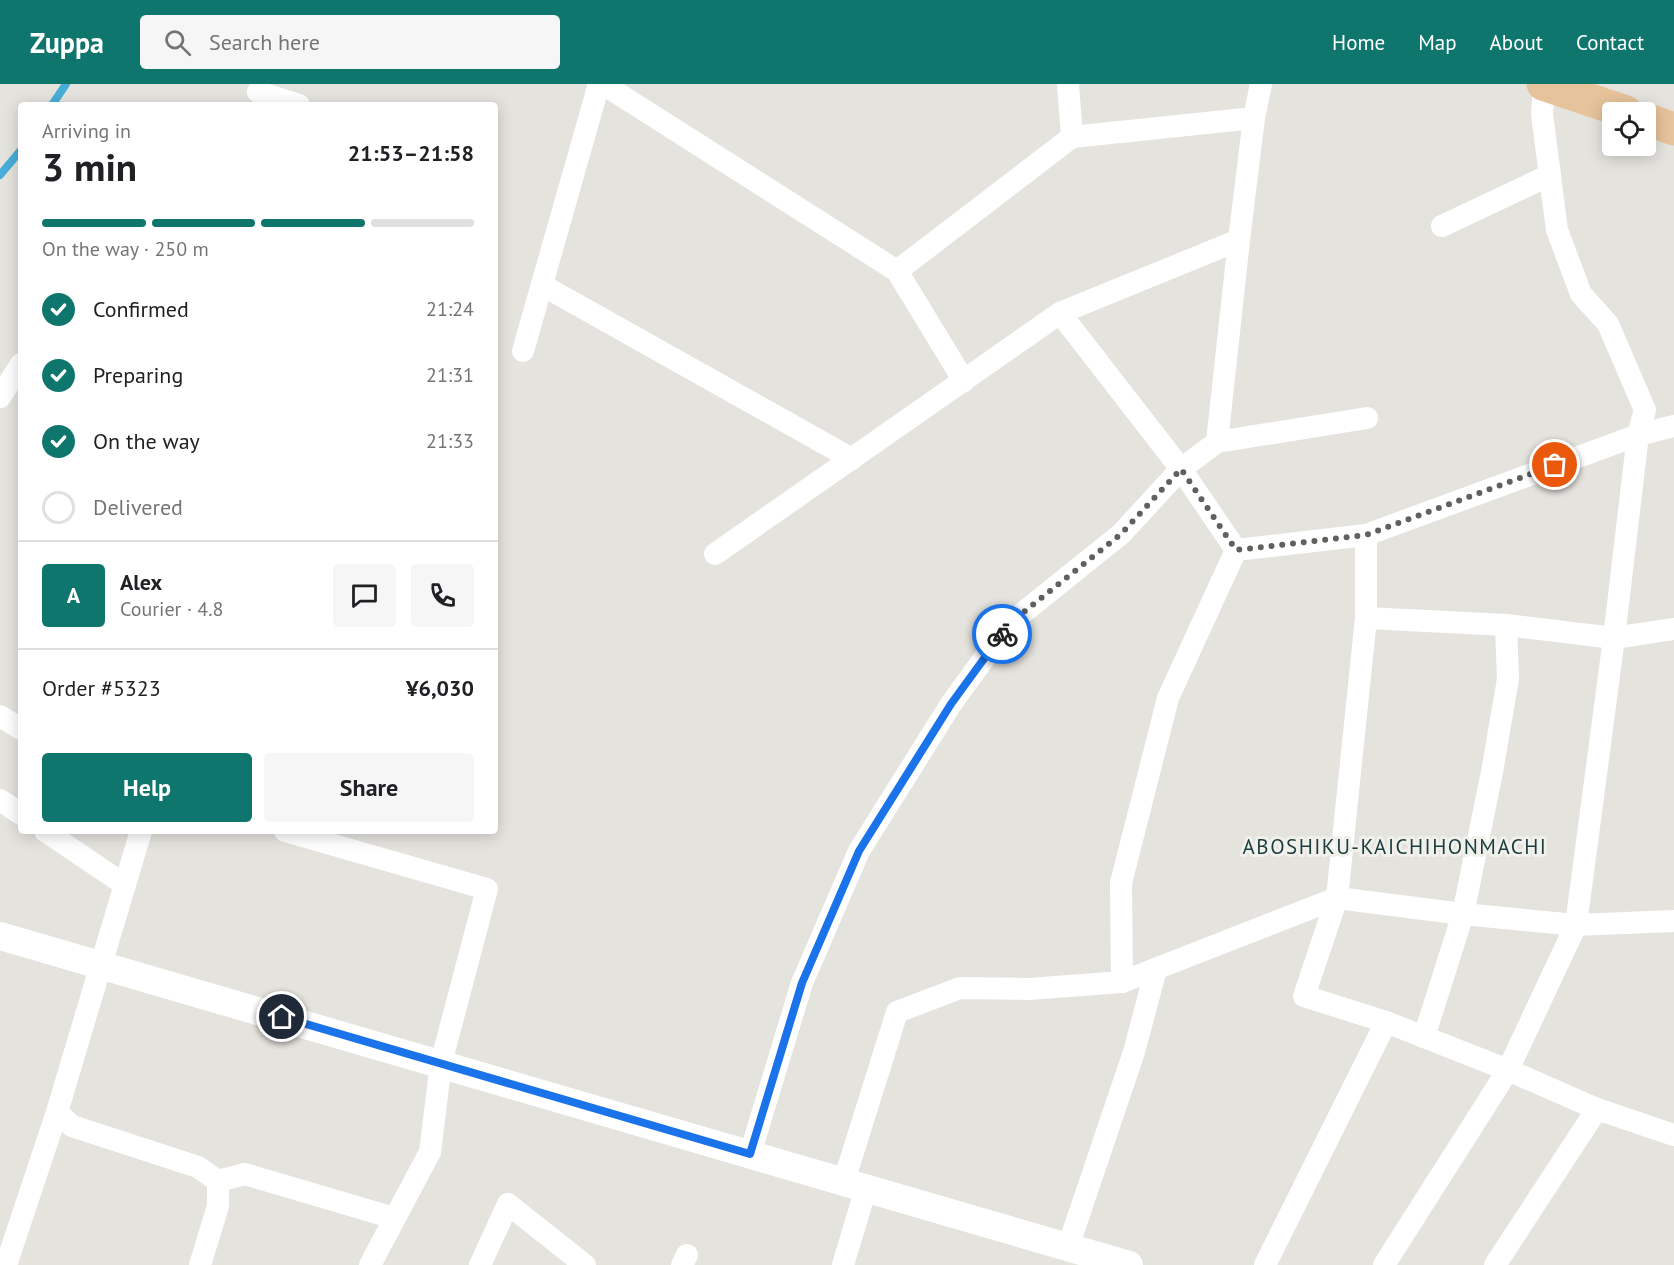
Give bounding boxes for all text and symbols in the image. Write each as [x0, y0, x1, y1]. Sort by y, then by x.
search box [140, 15, 560, 69]
text: Zuppa [30, 24, 104, 61]
icon: search [161, 26, 194, 59]
text: Search here [209, 28, 320, 56]
text: Home [1332, 29, 1385, 56]
text: Map [1418, 29, 1457, 56]
text: About [1490, 29, 1543, 56]
text: Contact [1576, 29, 1644, 56]
map controls [1602, 102, 1656, 156]
button: locate [1602, 102, 1656, 156]
text: Arriving in [42, 118, 131, 144]
text: 21:53–21:58 [348, 139, 474, 167]
text: 3 min [42, 141, 137, 192]
text: On the way · 250 m [42, 236, 209, 262]
icon: check [42, 293, 75, 326]
text: Confirmed [93, 295, 189, 323]
text: 21:24 [426, 296, 474, 322]
icon: check [42, 359, 75, 392]
text: Preparing [93, 361, 183, 389]
text: 21:31 [426, 362, 474, 388]
icon: check [42, 425, 75, 458]
text: On the way [93, 427, 200, 455]
text: 21:33 [426, 428, 474, 454]
pin [1529, 439, 1580, 490]
icon: bag [1538, 448, 1571, 481]
text: Delivered [93, 493, 183, 521]
button: chat [333, 564, 396, 627]
button: phone [411, 564, 474, 627]
text: Alex [120, 568, 162, 596]
text: A [67, 581, 80, 609]
text: Courier · 4.8 [120, 596, 223, 622]
courier [972, 604, 1032, 664]
icon: bike [986, 618, 1019, 651]
text: Order #5323 [42, 674, 161, 702]
text: ¥6,030 [406, 674, 474, 702]
button: Help [42, 753, 252, 822]
button: Share [264, 753, 474, 822]
district label: ABOSHIKU-KAICHIHONMACHI [1243, 833, 1547, 860]
pin [256, 991, 307, 1042]
icon: home [265, 1000, 298, 1033]

